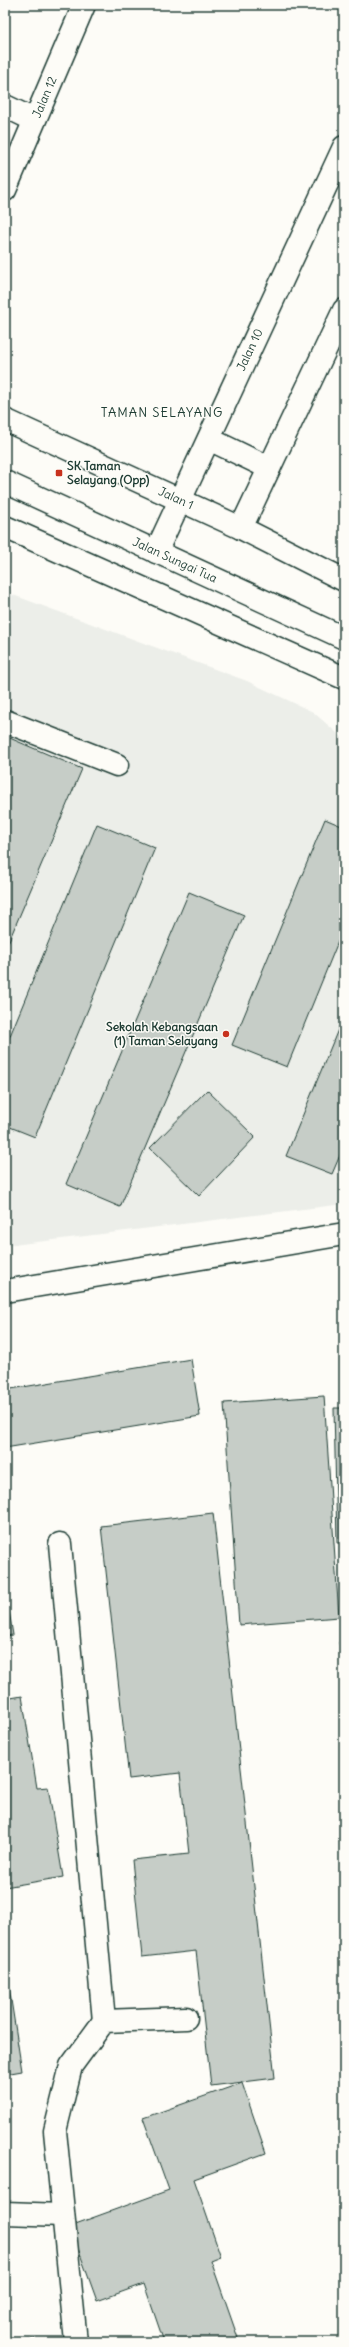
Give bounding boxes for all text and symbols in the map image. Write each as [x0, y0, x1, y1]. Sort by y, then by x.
street label: Jalan 12 [29, 74, 60, 120]
street label: Jalan 10 [233, 326, 266, 373]
district label: TAMAN SELAYANG [101, 404, 223, 421]
place label: SK Taman Selayang (Opp) [67, 458, 150, 488]
marker: SK Taman Selayang (Opp) [54, 468, 64, 478]
street label: Jalan 1 [156, 483, 196, 512]
street label: Jalan Sungai Tua [130, 534, 220, 586]
place label: Sekolah Kebangsaan (1) Taman Selayang [106, 1019, 218, 1049]
marker: Sekolah Kebangsaan (1) Taman Selayang [221, 1029, 231, 1039]

